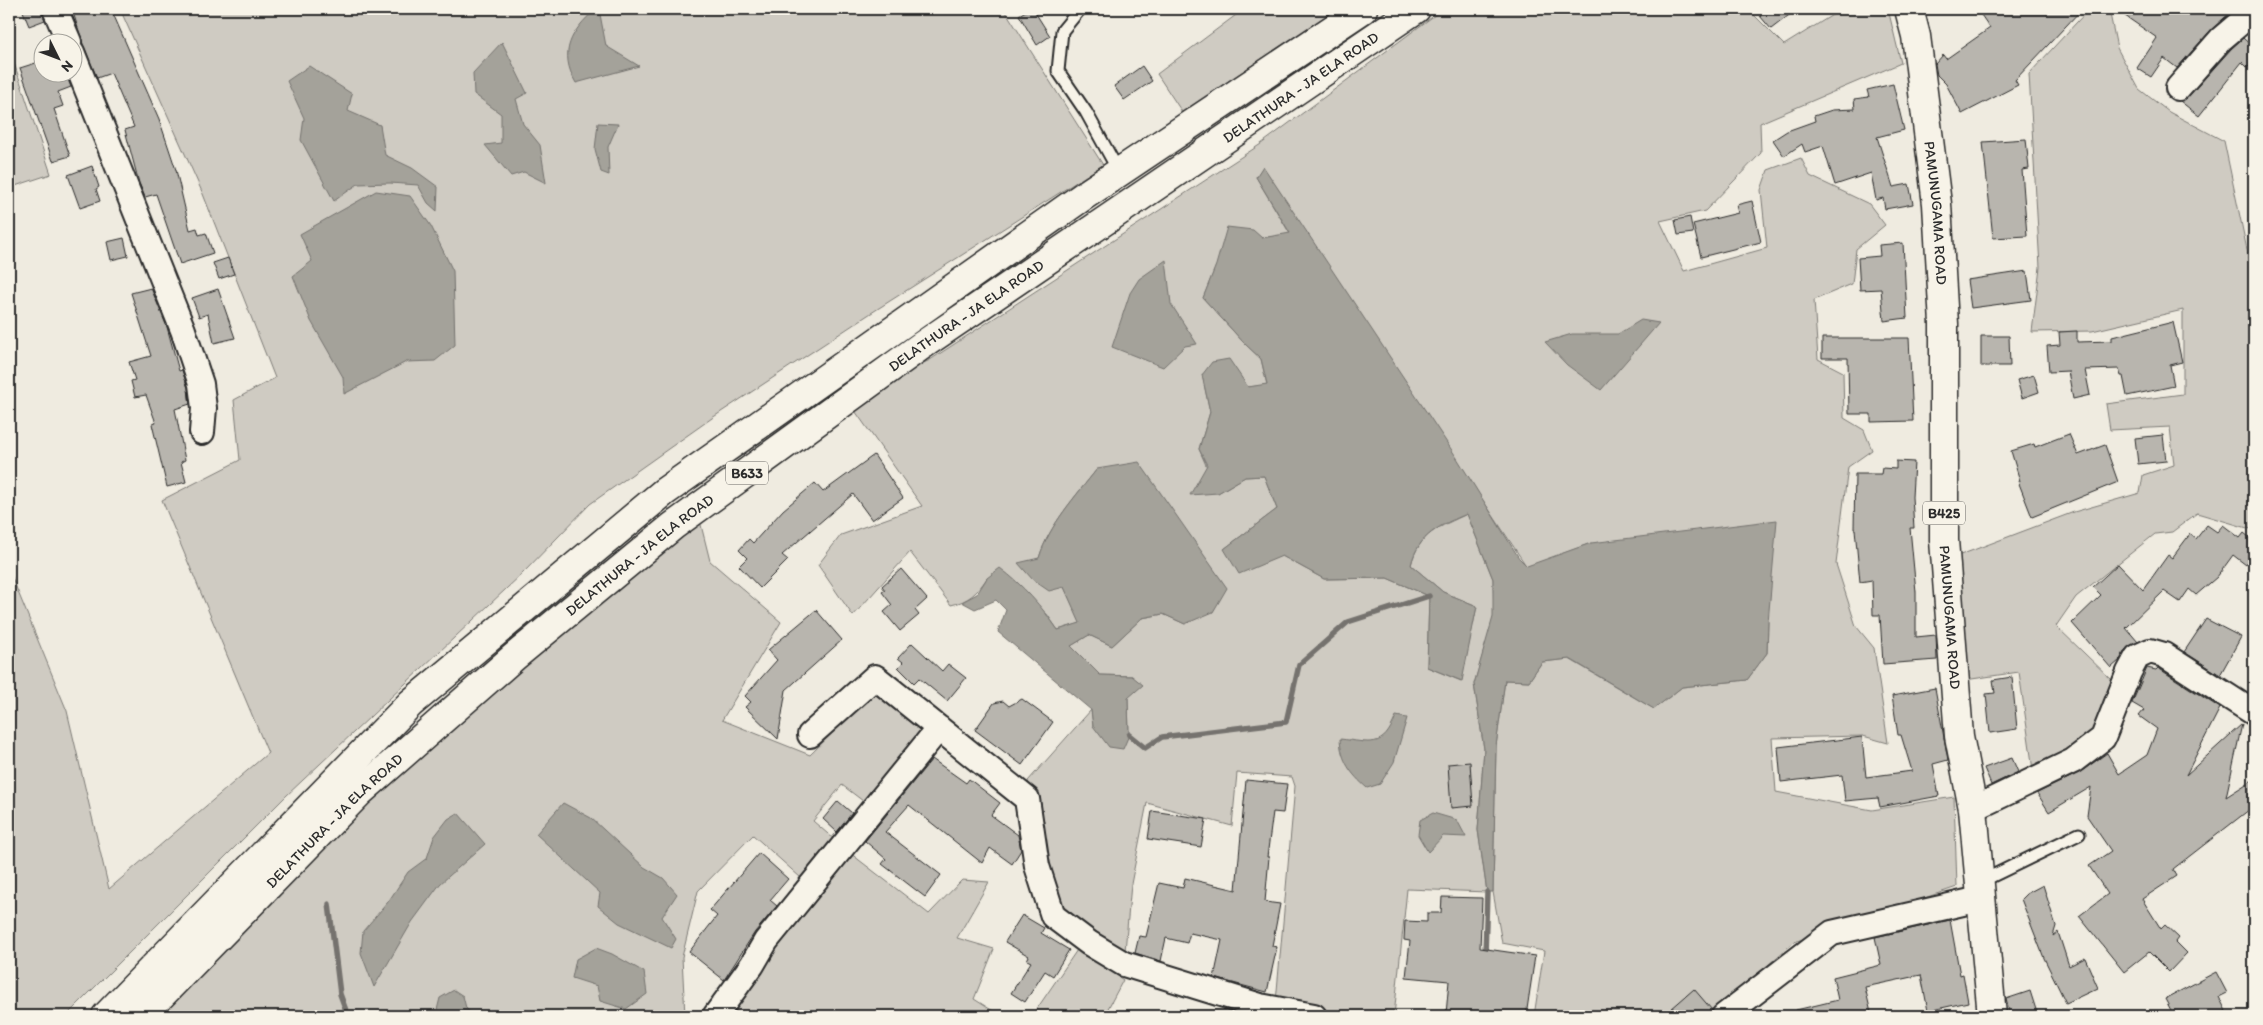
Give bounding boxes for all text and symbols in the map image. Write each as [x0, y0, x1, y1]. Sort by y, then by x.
street label: DELATHURA - JA ELA ROAD [1219, 28, 1382, 147]
north arrow [32, 32, 82, 82]
text: N [58, 57, 77, 76]
street label: PAMUNUGAMA ROAD [1920, 140, 1951, 285]
street label: DELATHURA - JA ELA ROAD [885, 256, 1048, 376]
road number: B633 [726, 462, 768, 484]
street label: DELATHURA - JA ELA ROAD [562, 490, 717, 620]
road number: B425 [1923, 502, 1965, 524]
street label: PAMUNUGAMA ROAD [1935, 545, 1964, 690]
street label: DELATHURA - JA ELA ROAD [262, 749, 407, 892]

